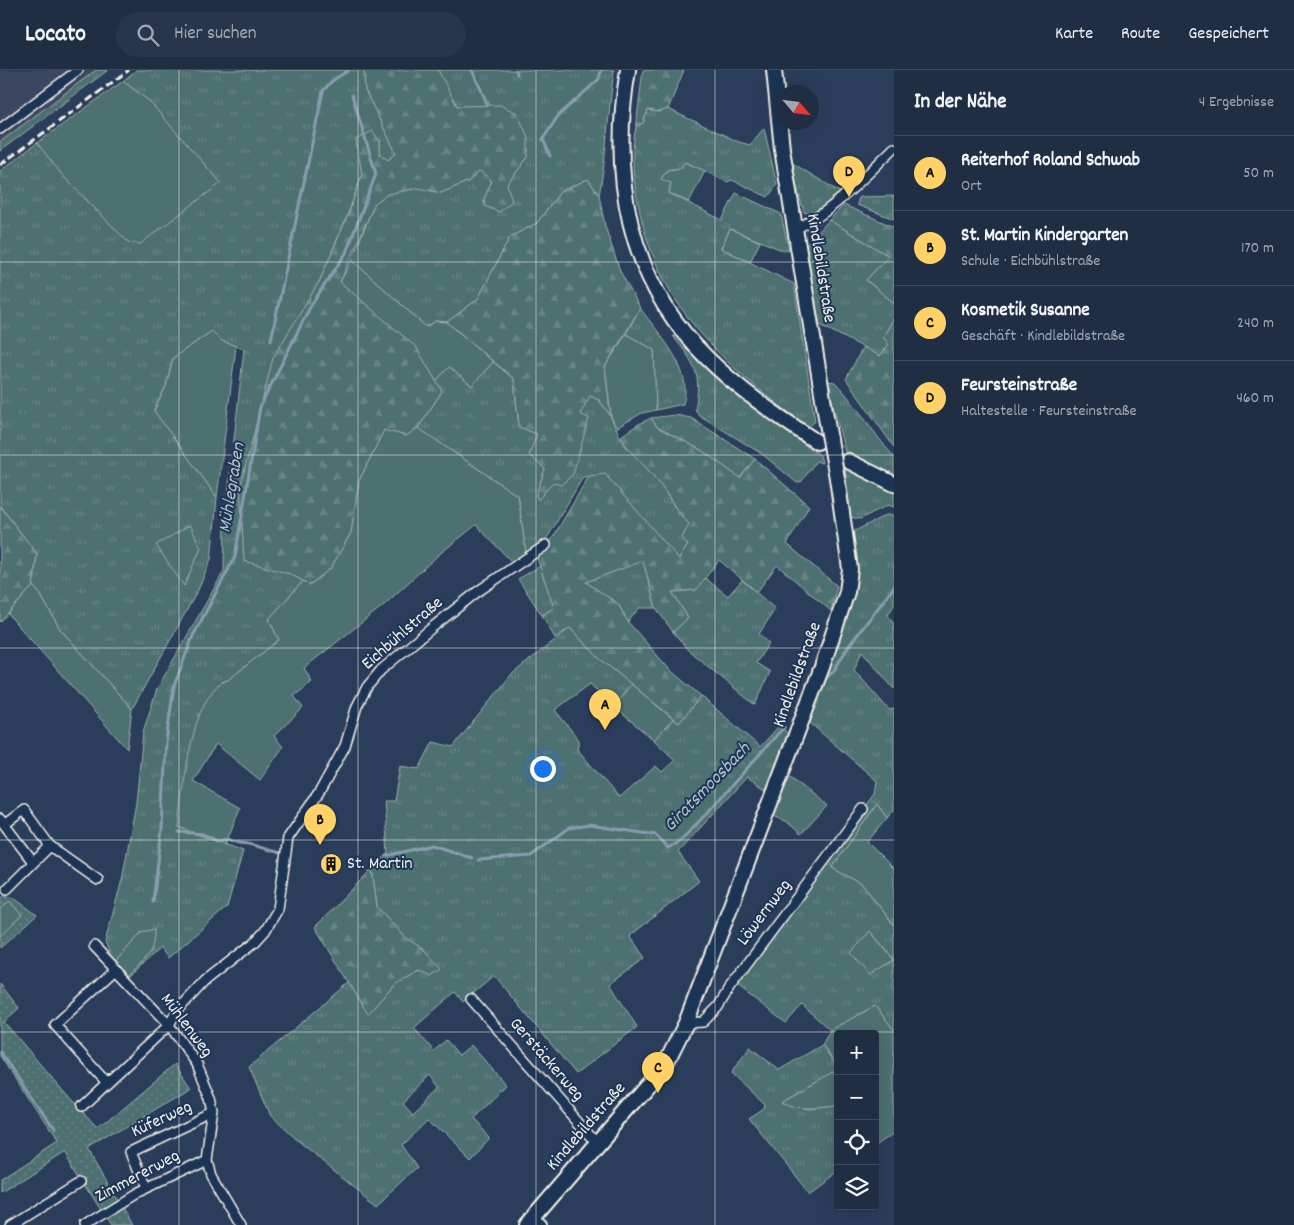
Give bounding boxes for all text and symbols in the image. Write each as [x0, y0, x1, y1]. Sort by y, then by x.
search box [116, 12, 466, 57]
text: Locato [25, 18, 86, 52]
icon: search [134, 21, 162, 49]
text: Hier suchen [174, 21, 257, 48]
text: Karte [1055, 22, 1093, 47]
text: Route [1121, 22, 1160, 47]
text: Gespeichert [1188, 22, 1269, 47]
north arrow [774, 85, 819, 130]
text: In der Nähe [914, 88, 1006, 118]
text: 4 Ergebnisse [1199, 91, 1274, 114]
text: Reiterhof Roland Schwab [961, 148, 1140, 175]
pin: D [833, 156, 865, 197]
text: A [926, 162, 934, 185]
text: 50 m [1243, 162, 1274, 185]
text: Ort [961, 175, 982, 198]
street label: Kindlebildstraße [799, 212, 841, 324]
text: St. Martin Kindergarten [961, 223, 1128, 250]
text: B [926, 237, 934, 260]
text: 170 m [1241, 237, 1274, 260]
text: Schule · Eichbühlstraße [961, 250, 1100, 273]
text: Kosmetik Susanne [961, 298, 1090, 325]
text: C [926, 312, 934, 335]
text: 240 m [1237, 312, 1274, 335]
text: Geschäft · Kindlebildstraße [961, 325, 1125, 348]
text: Feursteinstraße [961, 373, 1077, 400]
text: D [926, 387, 934, 410]
text: 460 m [1236, 387, 1274, 410]
text: Haltestelle · Feursteinstraße [961, 400, 1137, 423]
water label: Mühlegraben [213, 440, 254, 535]
street label: Eichbühlstraße [357, 591, 449, 677]
street label: Kindlebildstraße [767, 619, 829, 731]
pin: A [589, 689, 621, 730]
water label: Giratsmoosbach [658, 736, 759, 839]
your location [530, 756, 556, 782]
pin: B [304, 804, 336, 845]
building icon: St. Martin [319, 852, 343, 876]
place label: St. Martin [347, 852, 413, 877]
street label: Löwernweg [732, 875, 798, 951]
street label: Mühlenweg [154, 989, 218, 1063]
street label: Gerstäckerweg [503, 1013, 589, 1107]
map controls [834, 1030, 879, 1210]
button: + [834, 1030, 879, 1075]
pin: C [642, 1052, 674, 1093]
button: − [834, 1075, 879, 1120]
street label: Kindlebildstraße [541, 1077, 633, 1177]
street label: Küferweg [128, 1095, 197, 1145]
button: locate [834, 1120, 879, 1165]
street label: Zimmererweg [91, 1144, 185, 1210]
button: layers [834, 1165, 879, 1210]

